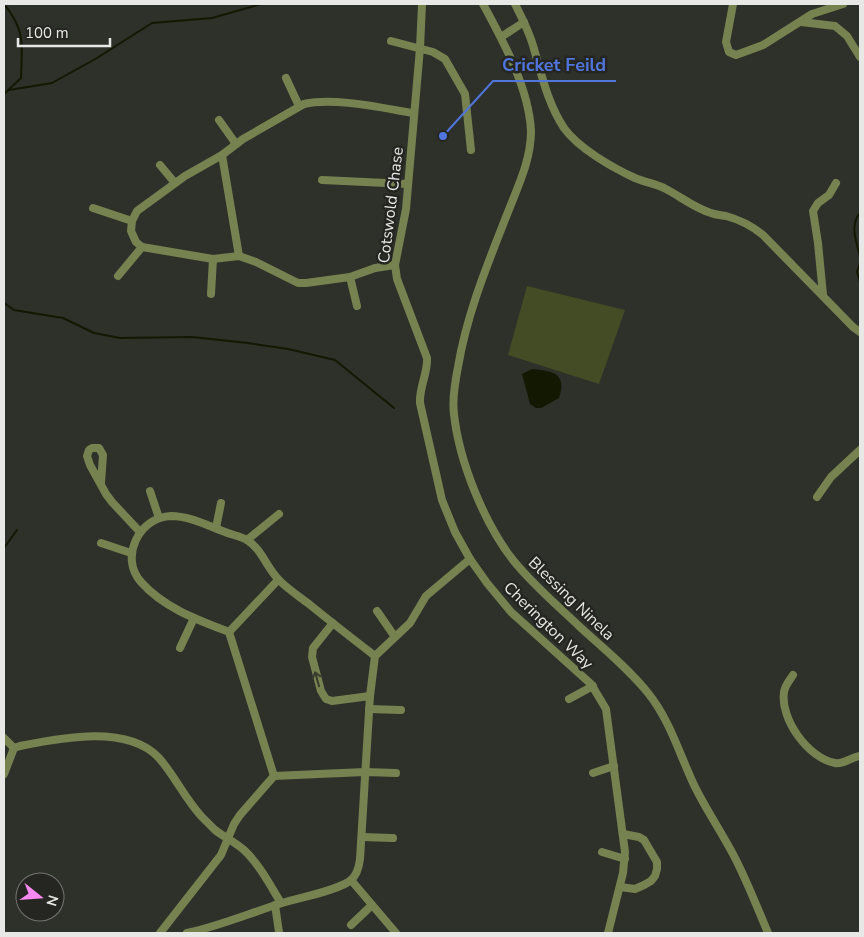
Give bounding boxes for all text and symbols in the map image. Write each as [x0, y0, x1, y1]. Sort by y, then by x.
scale bar [18, 15, 110, 47]
text: 100 m [25, 23, 69, 43]
callout: Cricket Feild [493, 48, 616, 81]
text: Cricket Feild [502, 53, 606, 77]
street label: Cotswold Chase [373, 146, 409, 265]
street label: Blessing Ninela [523, 552, 619, 646]
street label: Cherington Way [499, 577, 599, 675]
one-way arrow [312, 672, 322, 688]
north arrow [15, 872, 65, 922]
text: N [41, 893, 63, 908]

